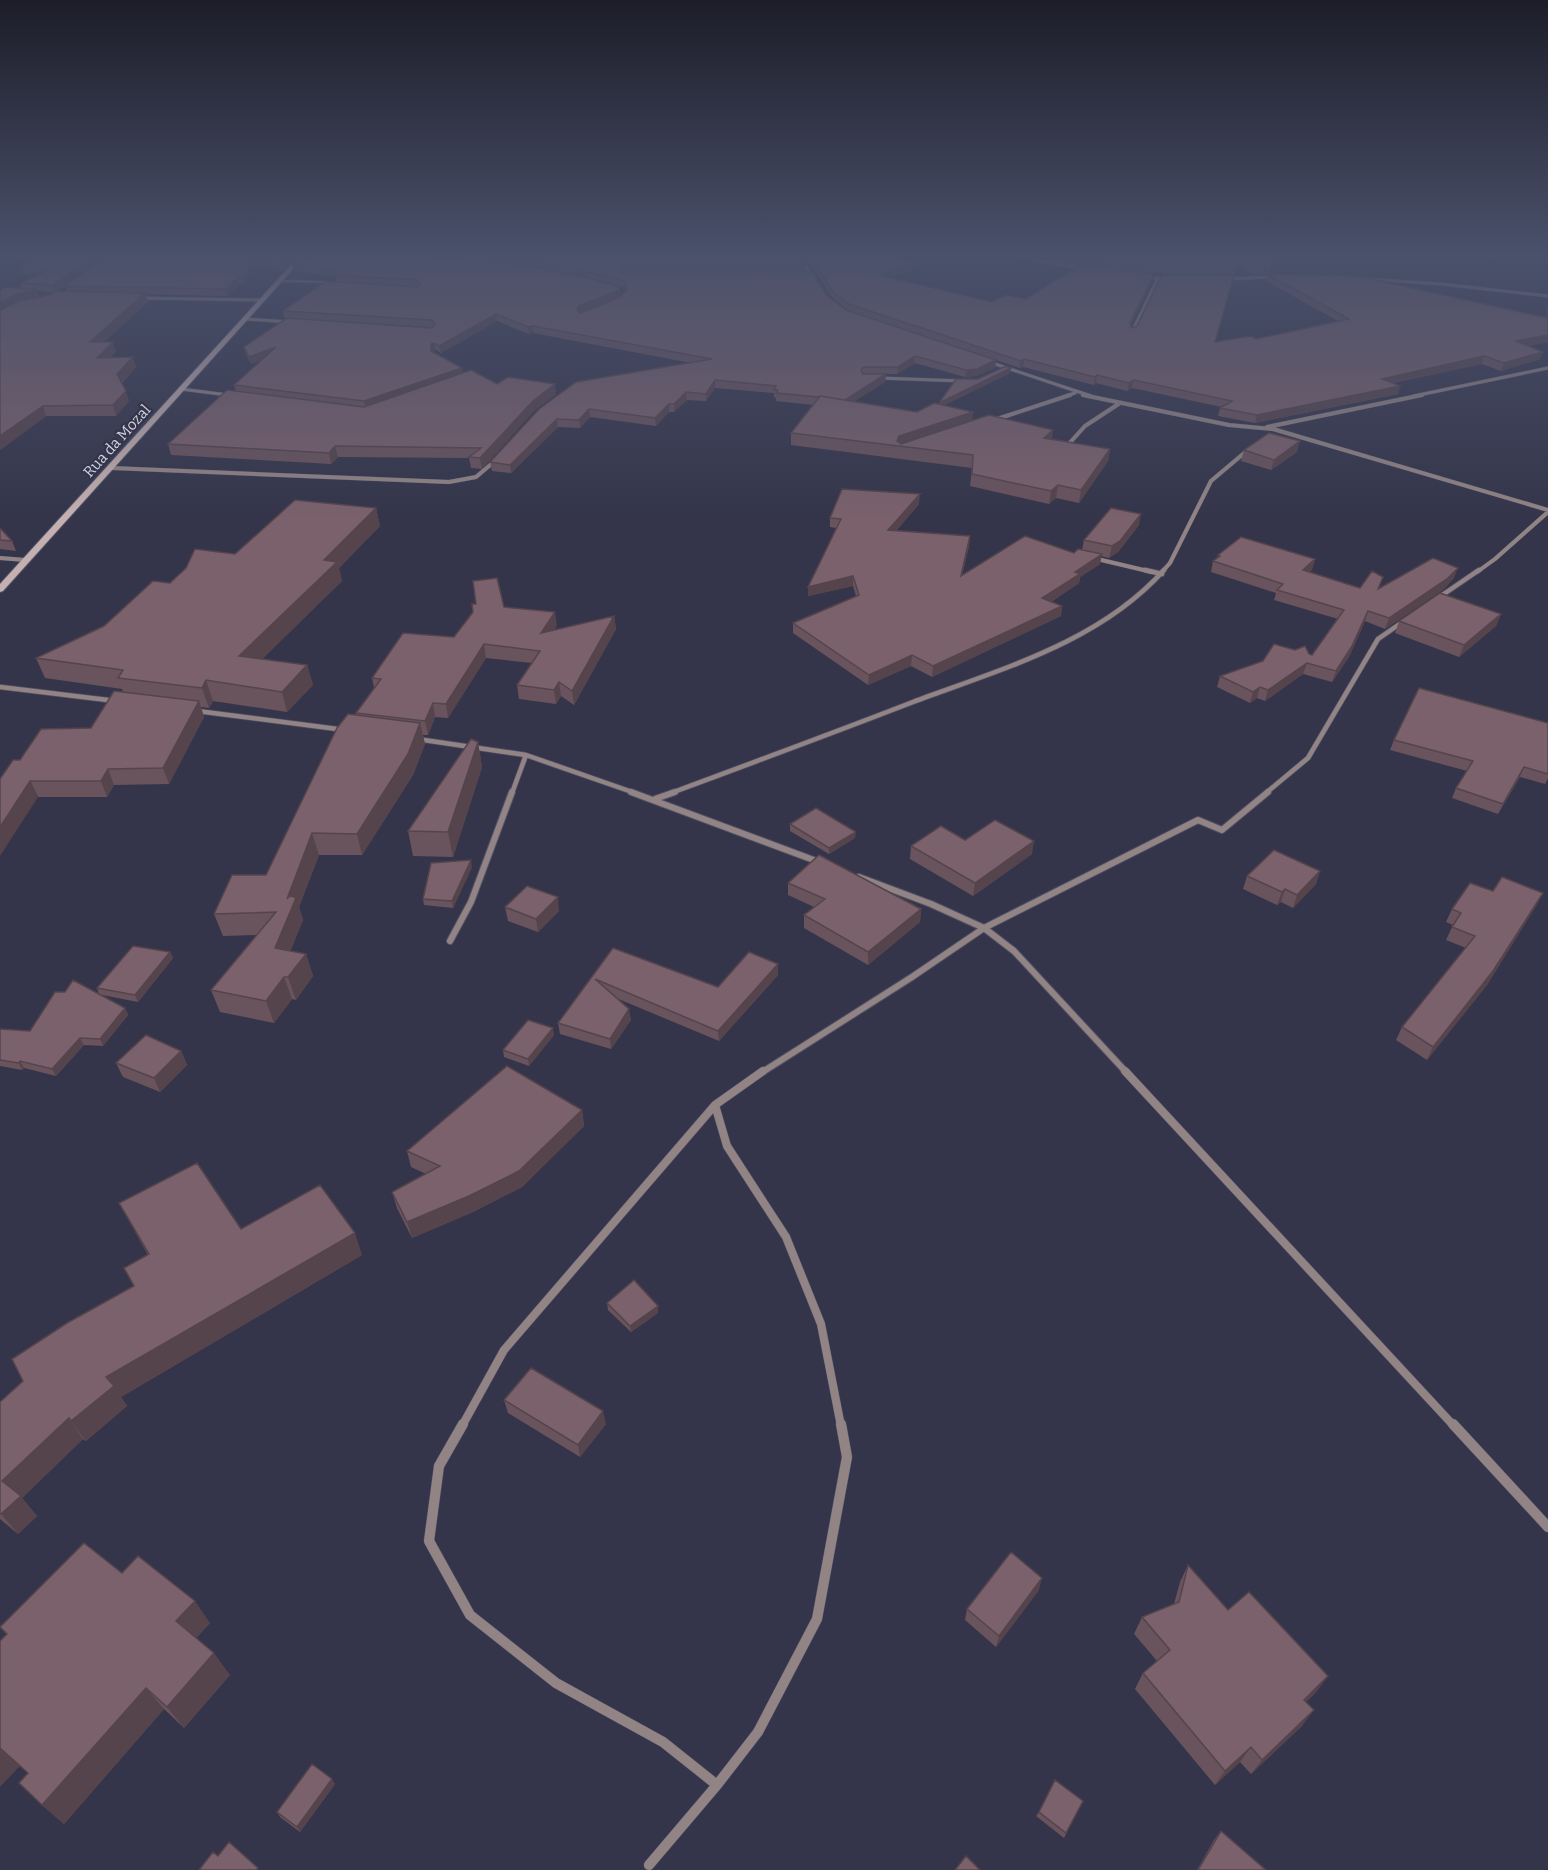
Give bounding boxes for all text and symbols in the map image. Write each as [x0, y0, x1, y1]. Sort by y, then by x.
street label: Rua da Mozal [80, 401, 154, 481]

